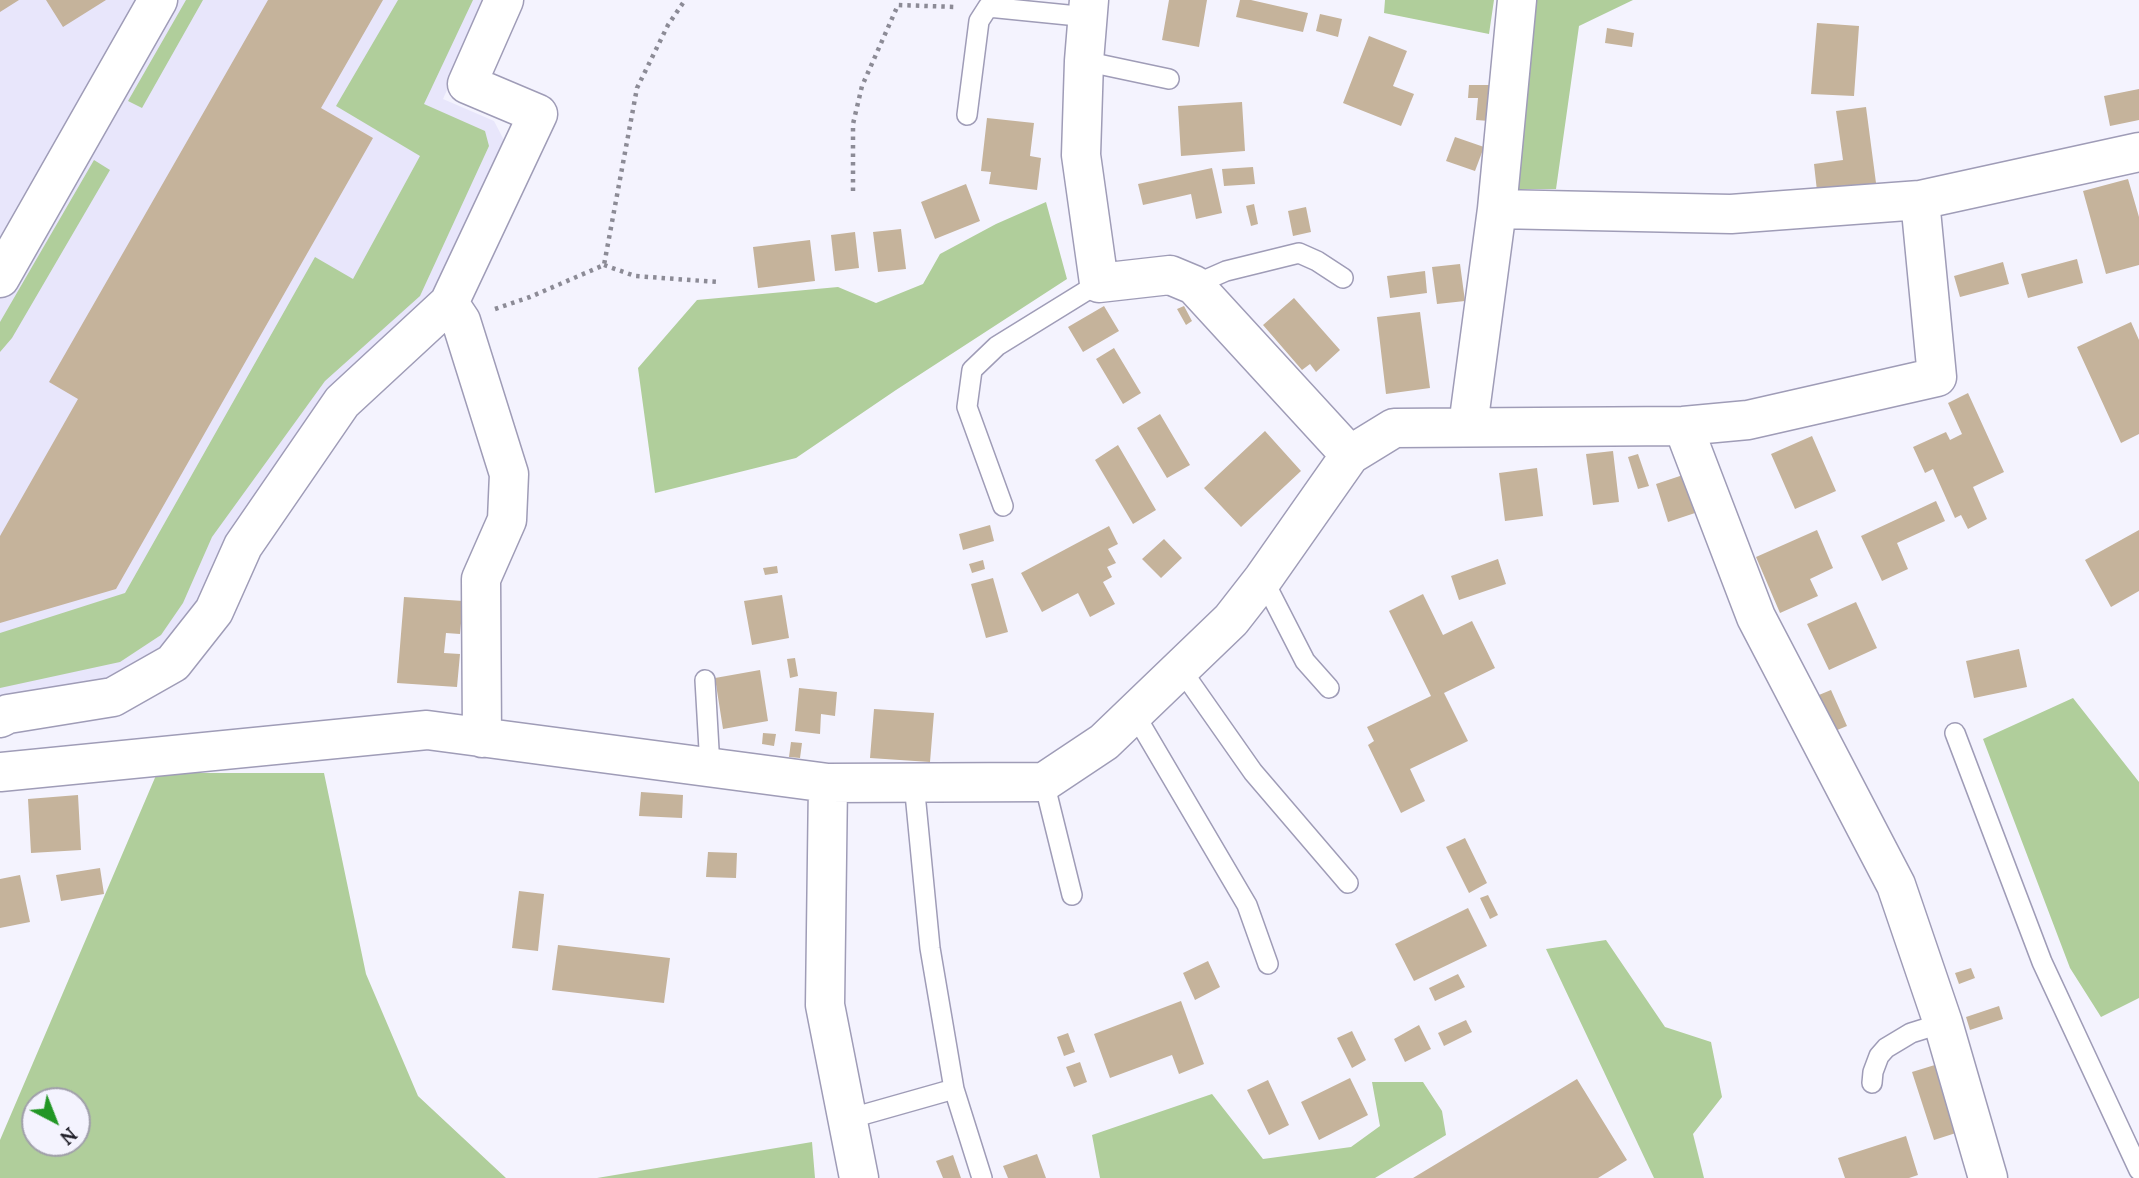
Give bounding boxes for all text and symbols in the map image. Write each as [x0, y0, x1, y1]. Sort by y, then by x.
north arrow [21, 1087, 91, 1157]
text: N [55, 1122, 82, 1150]

